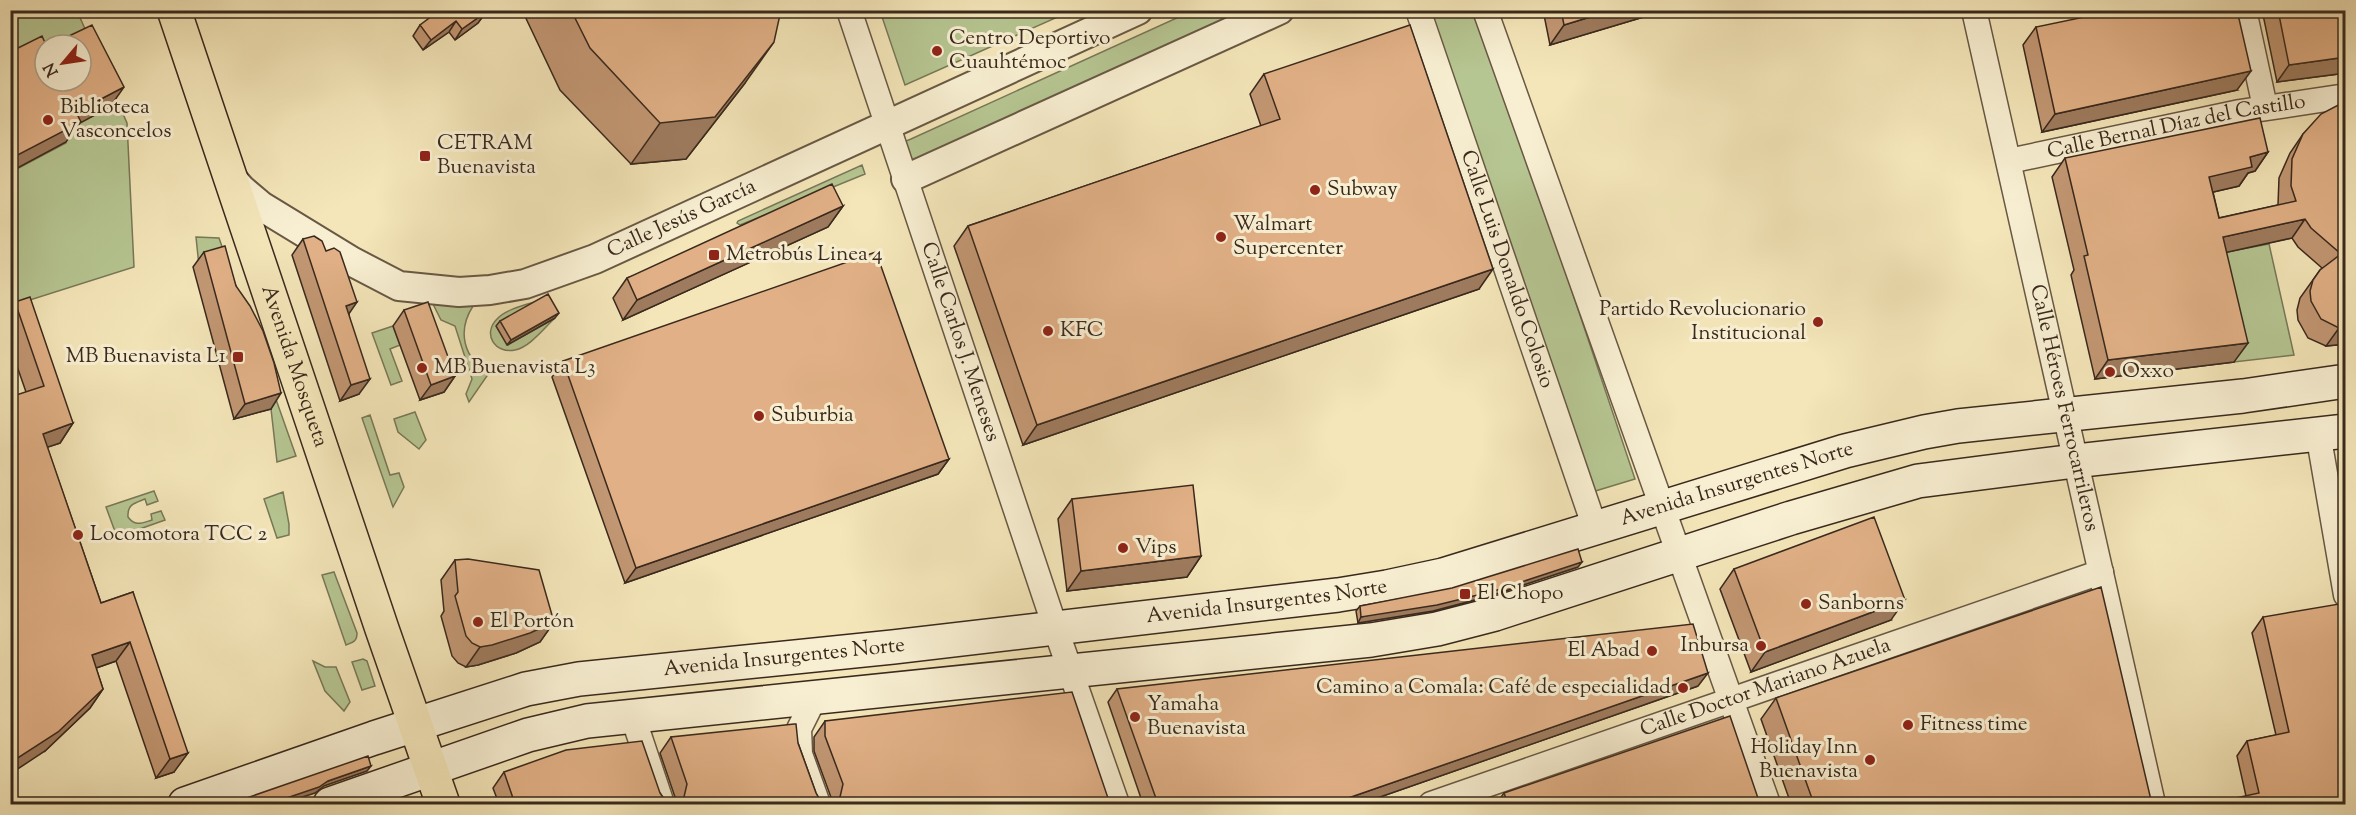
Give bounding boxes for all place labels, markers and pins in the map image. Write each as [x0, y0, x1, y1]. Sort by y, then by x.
place label: Centro Deportivo Cuauhtémoc [949, 24, 1110, 78]
marker: Centro Deportivo Cuauhtémoc [930, 44, 944, 58]
place label: Biblioteca Vasconcelos [60, 93, 171, 147]
marker: Biblioteca Vasconcelos [41, 113, 55, 127]
place label: CETRAM Buenavista [437, 129, 536, 183]
marker: CETRAM Buenavista [418, 149, 432, 163]
place label: Subway [1327, 175, 1398, 205]
marker: Subway [1308, 183, 1322, 197]
place label: Walmart Supercenter [1233, 210, 1343, 264]
marker: Walmart Supercenter [1214, 230, 1228, 244]
place label: Metrobús Linea 4 [726, 240, 883, 270]
marker: Metrobús Linea 4 [707, 248, 721, 262]
place label: Partido Revolucionario Institucional [1599, 295, 1806, 349]
marker: Partido Revolucionario Institucional [1811, 315, 1825, 329]
place label: KFC [1060, 316, 1104, 346]
marker: KFC [1041, 324, 1055, 338]
place label: MB Buenavista L1 [66, 342, 226, 372]
marker: MB Buenavista L1 [231, 350, 245, 364]
place label: MB Buenavista L3 [434, 353, 596, 383]
place label: Oxxo [2122, 357, 2174, 387]
marker: MB Buenavista L3 [415, 361, 429, 375]
marker: Oxxo [2103, 365, 2117, 379]
place label: Suburbia [771, 401, 854, 431]
marker: Suburbia [752, 409, 766, 423]
place label: Locomotora TCC 2 [90, 520, 267, 550]
marker: Locomotora TCC 2 [71, 528, 85, 542]
place label: Vips [1135, 533, 1176, 563]
marker: Vips [1116, 541, 1130, 555]
place label: El Chopo [1477, 579, 1564, 609]
marker: El Chopo [1458, 587, 1472, 601]
place label: Sanborns [1818, 589, 1904, 619]
marker: Sanborns [1799, 597, 1813, 611]
place label: El Portón [490, 607, 574, 637]
marker: El Portón [471, 615, 485, 629]
place label: Inbursa [1681, 631, 1749, 661]
place label: El Abad [1567, 636, 1640, 666]
marker: Inbursa [1754, 639, 1768, 653]
marker: El Abad [1645, 644, 1659, 658]
place label: Camino a Comala: Café de especialidad [1316, 673, 1671, 703]
marker: Camino a Comala: Café de especialidad [1676, 681, 1690, 695]
place label: Yamaha Buenavista [1147, 690, 1246, 744]
marker: Yamaha Buenavista [1128, 710, 1142, 724]
place label: Fitness time [1920, 710, 2027, 740]
marker: Fitness time [1901, 718, 1915, 732]
place label: Holiday Inn Buenavista [1750, 733, 1858, 787]
marker: Holiday Inn Buenavista [1863, 753, 1877, 767]

